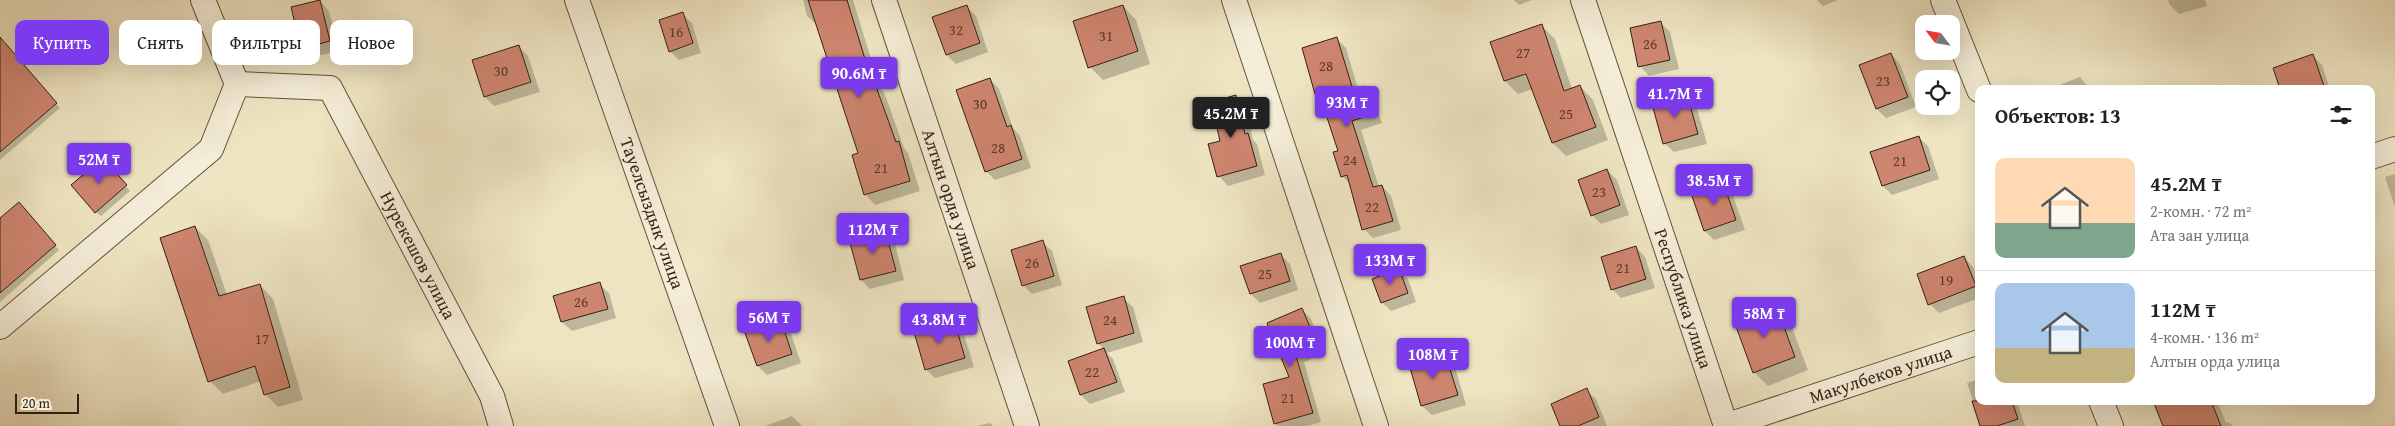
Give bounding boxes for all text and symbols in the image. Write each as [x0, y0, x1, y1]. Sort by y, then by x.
north arrow [1915, 15, 1960, 60]
map controls [1915, 15, 1960, 115]
house number: 32 [949, 19, 963, 40]
chip: Купить [15, 20, 109, 65]
chip: Снять [119, 20, 202, 65]
chip: Фильтры [212, 20, 320, 65]
chip: Новое [330, 20, 413, 65]
house number: 16 [669, 21, 683, 42]
house number: 31 [1099, 25, 1113, 46]
house number: 26 [1643, 33, 1657, 54]
house number: 27 [1516, 42, 1530, 63]
house number: 28 [1319, 55, 1333, 76]
pin: 90.6M ₸ [813, 56, 905, 99]
house number: 30 [494, 60, 508, 81]
text: 90.6M ₸ [832, 61, 886, 85]
house number: 23 [1876, 70, 1890, 91]
button: locate [1915, 70, 1960, 115]
pin: 41.7M ₸ [1629, 76, 1721, 119]
text: 41.7M ₸ [1648, 81, 1702, 105]
pin: 93M ₸ [1312, 86, 1382, 128]
text: 93M ₸ [1326, 90, 1368, 114]
house number: 30 [973, 93, 987, 114]
pin: 45.2M ₸ [1185, 96, 1277, 139]
text: Объектов: 13 [1995, 100, 2121, 131]
text: 45.2M ₸ [1204, 101, 1258, 125]
icon: filters [2327, 101, 2355, 129]
house number: 25 [1559, 103, 1573, 124]
street label: Алтын орда улица [915, 125, 988, 273]
street label: Тауелсыздык улица [613, 134, 692, 293]
house number: 28 [991, 137, 1005, 158]
pin: 52M ₸ [64, 142, 134, 185]
text: 52M ₸ [78, 147, 120, 171]
house number: 24 [1343, 149, 1357, 170]
house number: 21 [1893, 150, 1907, 171]
house number: 21 [874, 157, 888, 178]
pin: 38.5M ₸ [1668, 164, 1760, 206]
text: 38.5M ₸ [1687, 168, 1741, 192]
text: 45.2M ₸ [2150, 168, 2222, 199]
icon: home [2035, 178, 2095, 238]
house number: 23 [1592, 181, 1606, 202]
street label: Нурекешов улица [374, 186, 463, 324]
house number: 22 [1365, 196, 1379, 217]
text: 2-комн. · 72 m² [2150, 199, 2251, 223]
pin: 112M ₸ [832, 212, 914, 255]
text: 112M ₸ [848, 217, 898, 241]
text: Ата зан улица [2150, 223, 2249, 247]
street label: Республика улица [1648, 225, 1720, 372]
pin: 133M ₸ [1349, 244, 1431, 286]
text: 133M ₸ [1365, 248, 1415, 272]
house number: 26 [1025, 252, 1039, 273]
house number: 21 [1616, 257, 1630, 278]
house number: 25 [1258, 263, 1272, 284]
house number: 19 [1939, 269, 1953, 290]
house number: 26 [574, 291, 588, 312]
text: 112M ₸ [2150, 294, 2216, 325]
pin: 58M ₸ [1729, 296, 1799, 339]
pin: 56M ₸ [734, 300, 804, 343]
text: 58M ₸ [1743, 301, 1785, 325]
pin: 43.8M ₸ [893, 302, 985, 345]
icon: home [2035, 303, 2095, 363]
text: 56M ₸ [748, 305, 790, 329]
text: 43.8M ₸ [912, 307, 966, 331]
house number: 24 [1103, 309, 1117, 330]
text: 4-комн. · 136 m² [2150, 325, 2259, 349]
pin: 100M ₸ [1249, 326, 1331, 368]
house number: 17 [255, 328, 269, 349]
text: 100M ₸ [1265, 330, 1315, 354]
pin: 108M ₸ [1392, 338, 1474, 380]
street label: Макулбеков улица [1806, 338, 1956, 410]
text: 108M ₸ [1408, 342, 1458, 366]
text: Алтын орда улица [2150, 349, 2280, 373]
house number: 22 [1085, 361, 1099, 382]
house number: 21 [1281, 387, 1295, 408]
scale bar [15, 391, 79, 414]
text: 20 m [22, 393, 50, 413]

